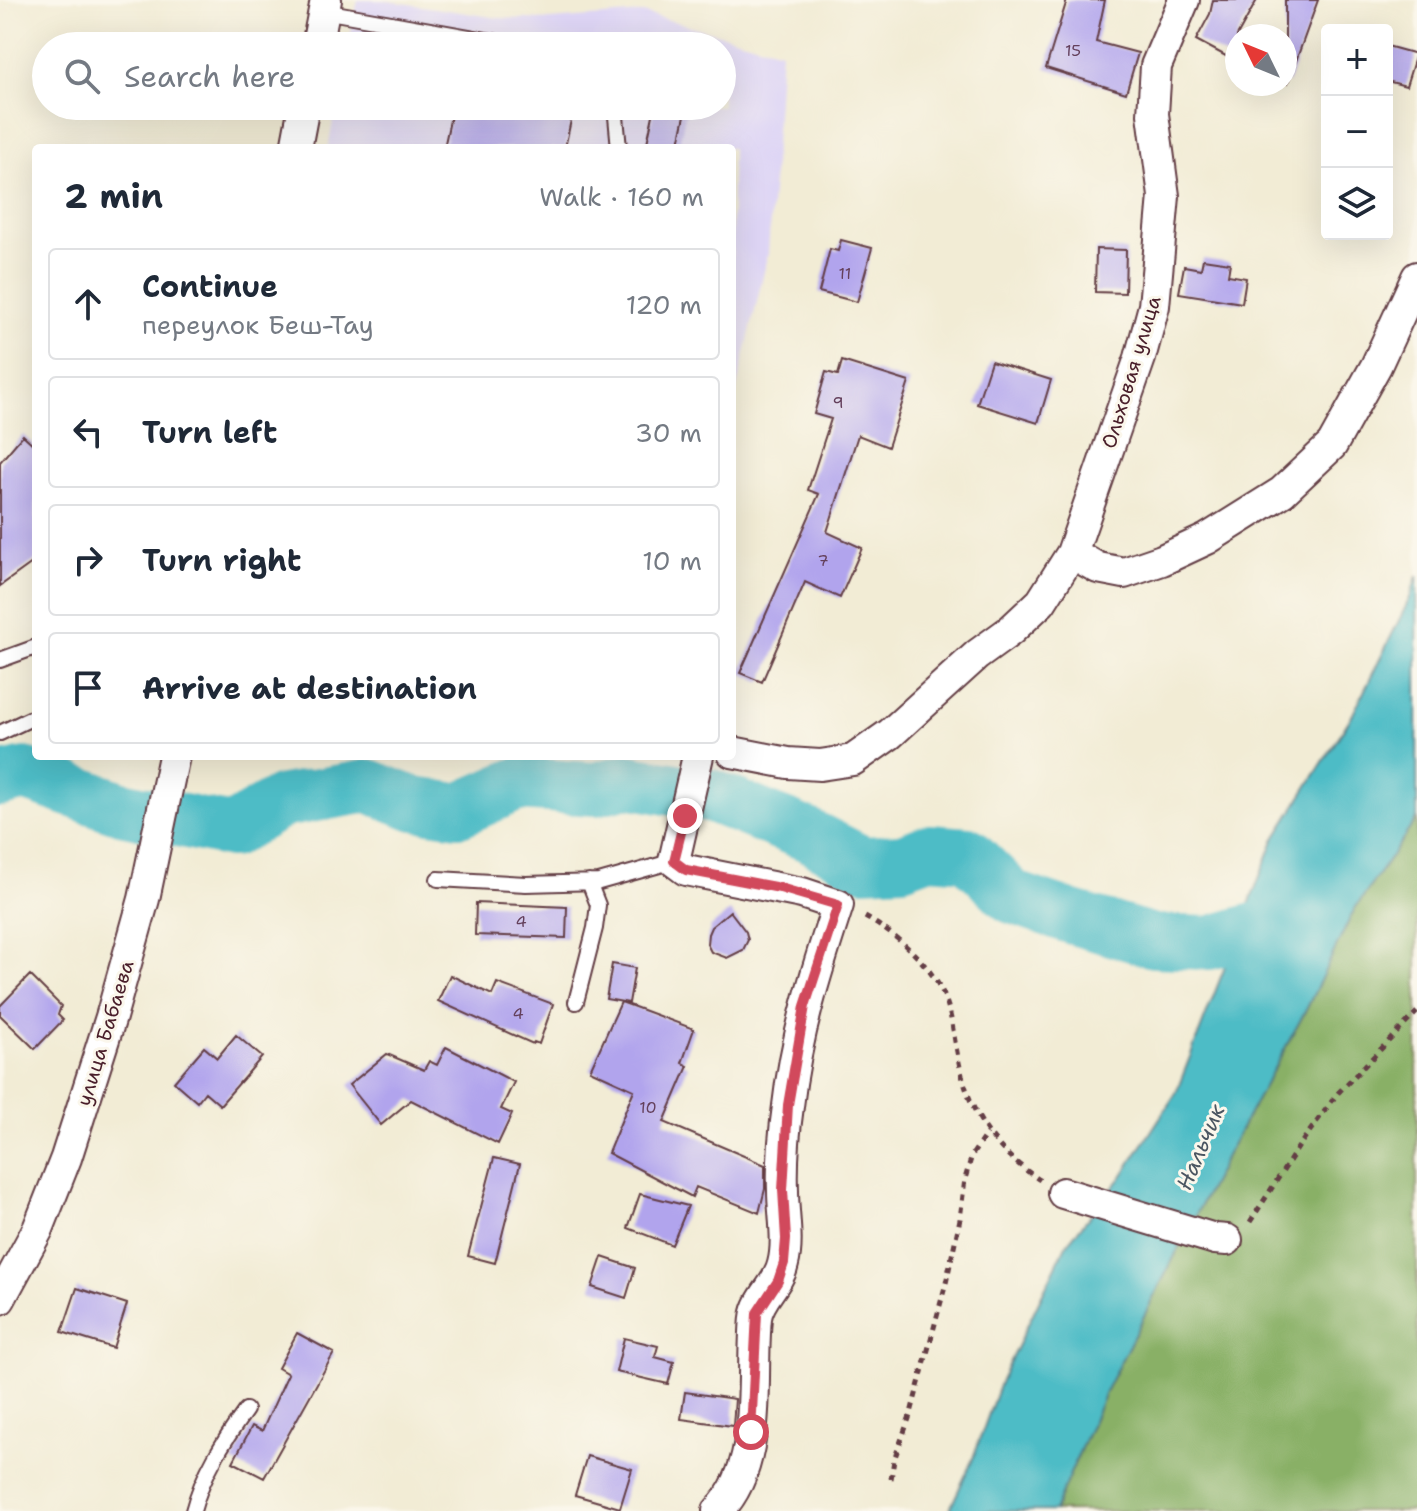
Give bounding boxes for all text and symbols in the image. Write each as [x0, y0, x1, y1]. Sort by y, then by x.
north arrow [1225, 24, 1297, 96]
map controls [1321, 24, 1393, 240]
button: + [1321, 24, 1393, 96]
search box [32, 32, 736, 120]
house number: 15 [1065, 40, 1081, 61]
icon: search [60, 54, 104, 98]
text: Search here [124, 56, 295, 97]
button: − [1321, 96, 1393, 168]
button: layers [1321, 168, 1393, 240]
text: 2 min [64, 173, 163, 219]
text: Walk · 160 m [539, 179, 704, 214]
house number: 11 [839, 263, 851, 284]
text: Continue [142, 266, 278, 307]
icon: ahead [66, 282, 110, 326]
text: 120 m [626, 287, 702, 322]
street label: Ольховая улица [1095, 292, 1167, 452]
text: переулок Беш-Тау [142, 307, 374, 342]
house number: 9 [832, 392, 844, 413]
icon: left [66, 410, 110, 454]
text: Turn left [142, 412, 277, 453]
text: 30 m [635, 415, 702, 450]
icon: right [66, 538, 110, 582]
text: Turn right [142, 540, 301, 581]
text: 10 m [642, 543, 702, 578]
house number: 7 [817, 550, 829, 571]
icon: arrive [66, 666, 110, 710]
text: Arrive at destination [142, 668, 477, 709]
route end [667, 798, 703, 834]
house number: 4 [515, 911, 527, 932]
street label: улица Бабаева [70, 956, 140, 1109]
house number: 4 [512, 1003, 524, 1024]
house number: 10 [639, 1097, 657, 1118]
water label: Нальчик [1169, 1100, 1232, 1194]
route start [733, 1414, 769, 1450]

